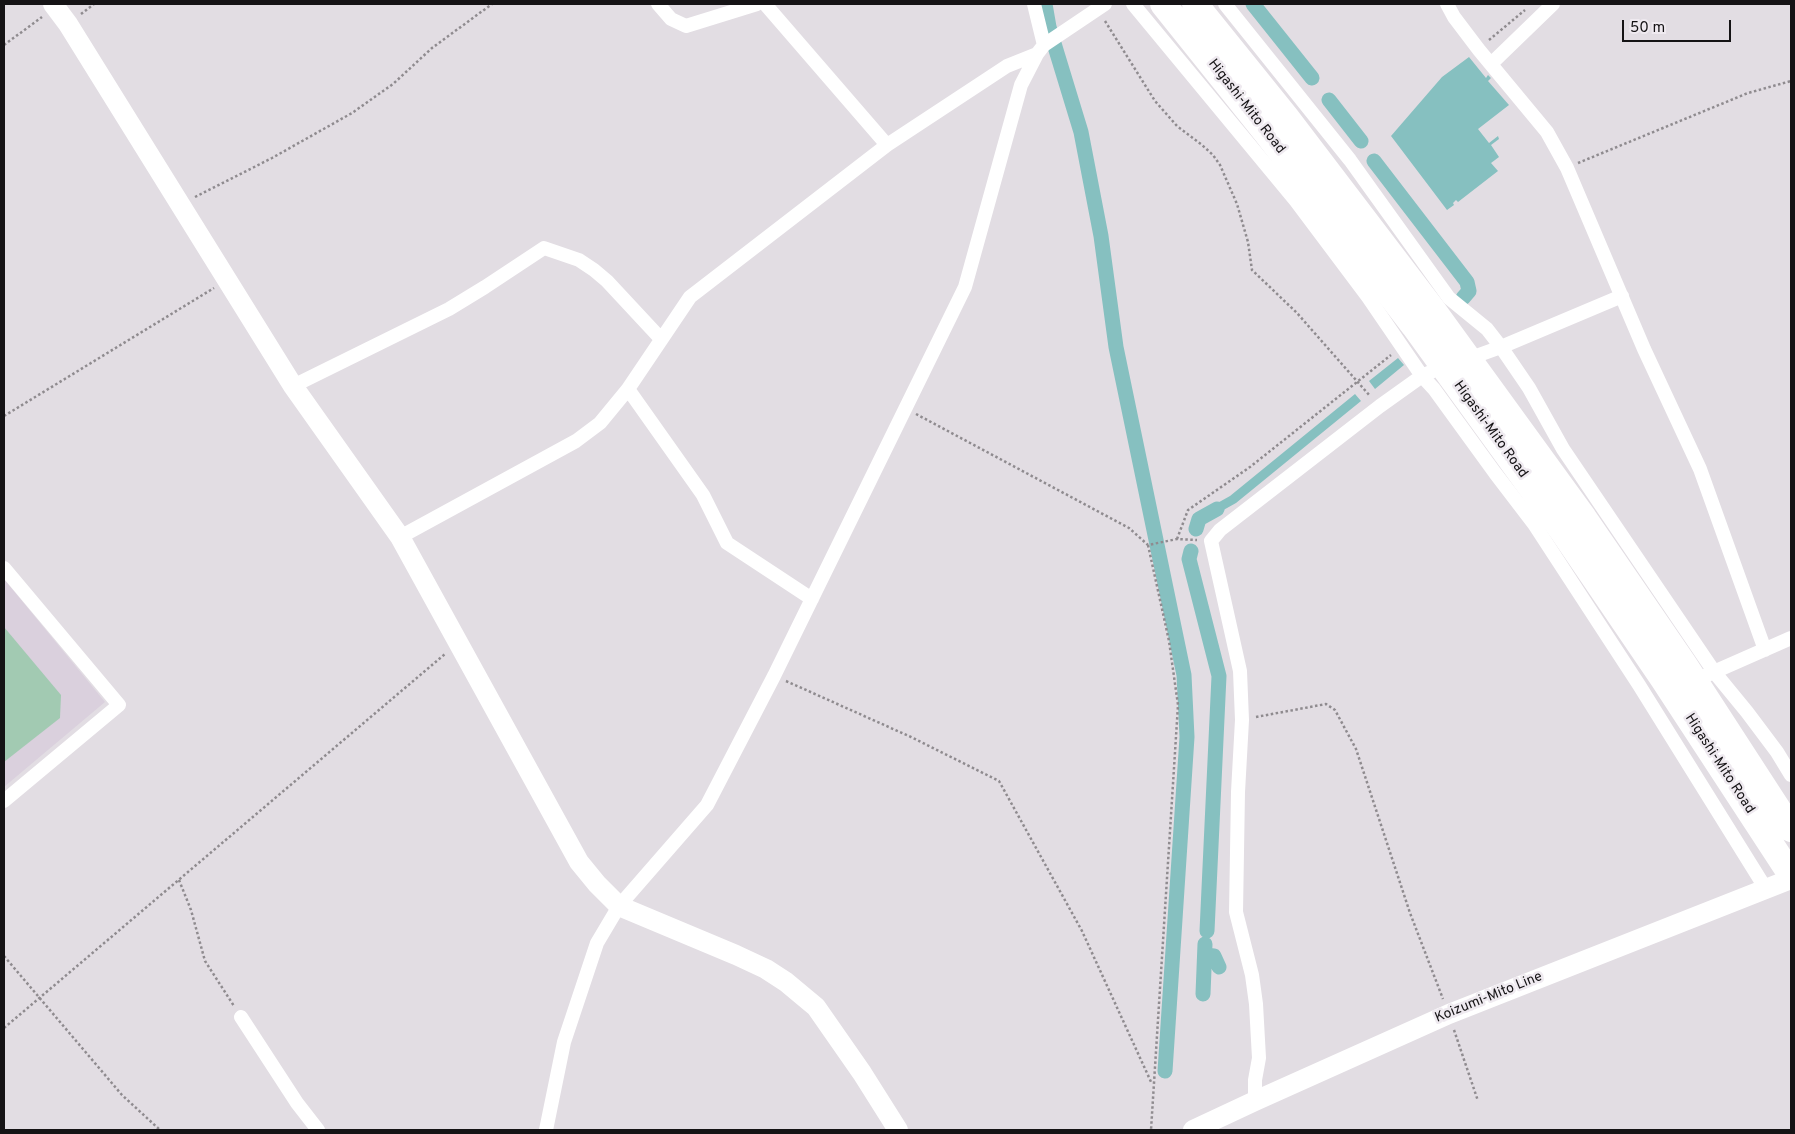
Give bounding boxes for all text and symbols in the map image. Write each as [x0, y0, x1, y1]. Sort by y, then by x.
scale bar [1625, 10, 1734, 42]
text: 50 m [1630, 19, 1665, 38]
street label: Higashi-Mito Road [1204, 56, 1288, 158]
street label: Higashi-Mito Road [1449, 378, 1531, 482]
street label: Higashi-Mito Road [1680, 711, 1758, 817]
street label: Koizumi-Mito Line [1433, 969, 1545, 1027]

